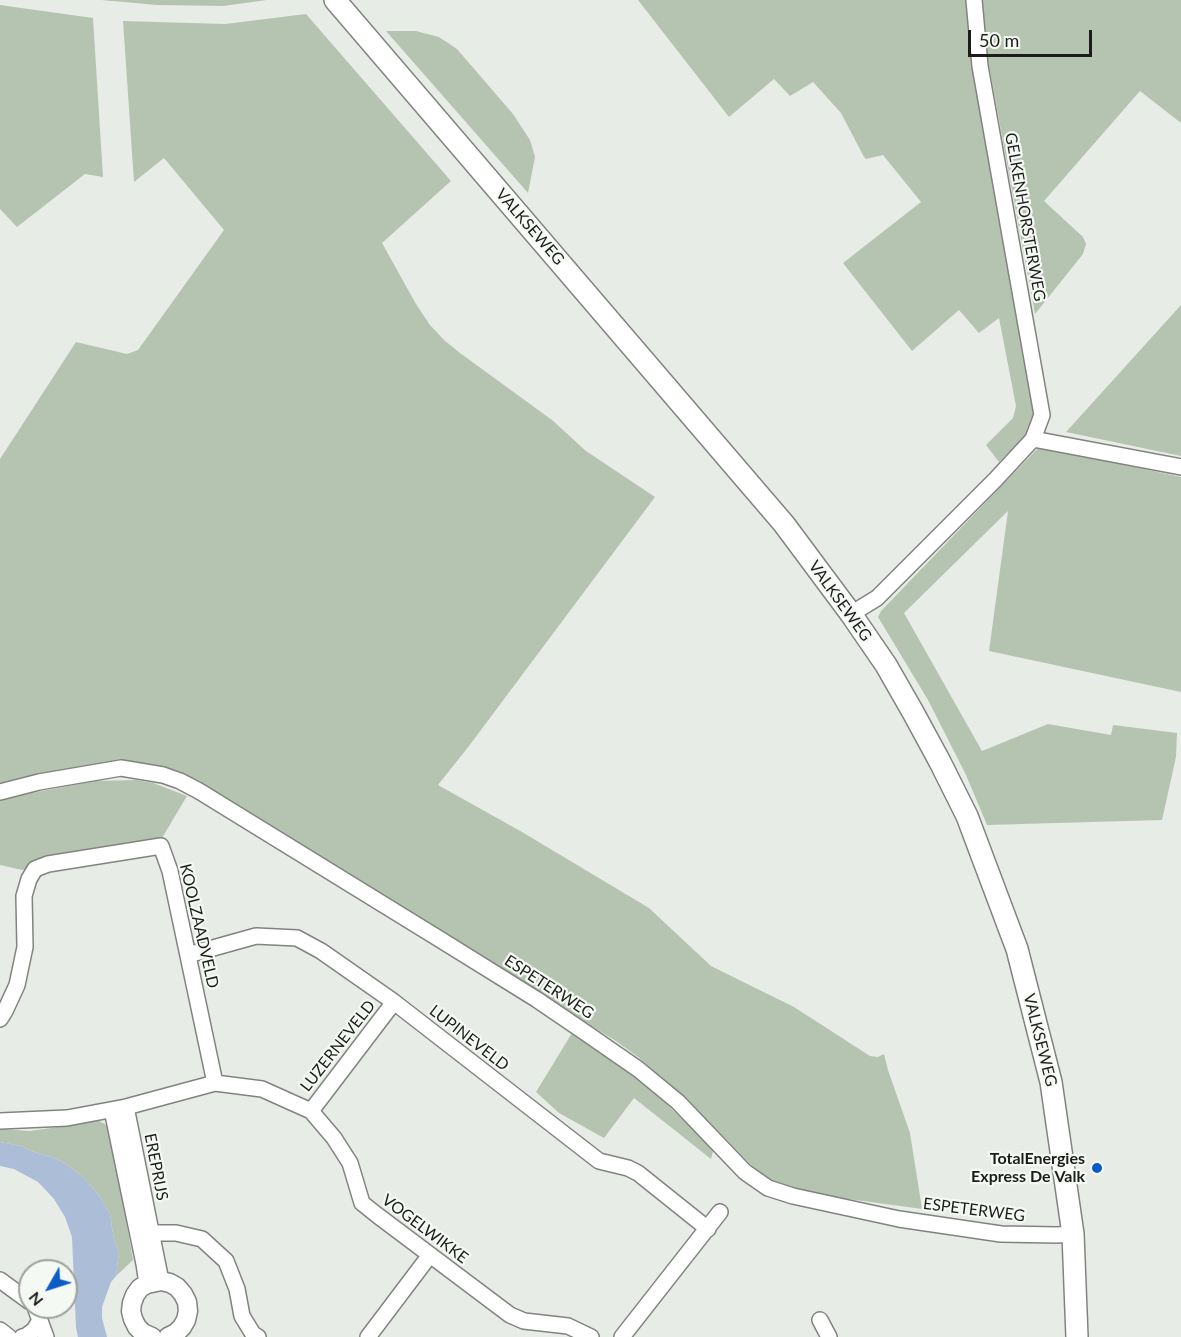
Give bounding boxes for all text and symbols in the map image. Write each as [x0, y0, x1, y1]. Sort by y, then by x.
scale bar [971, 18, 1096, 56]
text: 50 m [979, 29, 1019, 51]
street label: GELKENHORSTERWEG [1001, 131, 1049, 303]
street label: VALKSEWEG [492, 185, 568, 269]
street label: VALKSEWEG [804, 557, 876, 645]
street label: KOOLZAADVELD [175, 862, 223, 990]
street label: ESPETERWEG [501, 951, 597, 1023]
street label: VALKSEWEG [1019, 992, 1061, 1088]
street label: LUZERNEVELD [296, 997, 380, 1095]
street label: LUPINEVELD [425, 1001, 513, 1075]
street label: EREPRIJS [140, 1132, 172, 1202]
place label: TotalEnergies Express De Valk [971, 1149, 1085, 1187]
marker: TotalEnergies Express De Valk [1090, 1161, 1104, 1175]
street label: VOGELWIKKE [378, 1190, 472, 1268]
street label: ESPETERWEG [922, 1194, 1026, 1226]
north arrow [18, 1259, 78, 1319]
text: N [24, 1289, 46, 1310]

